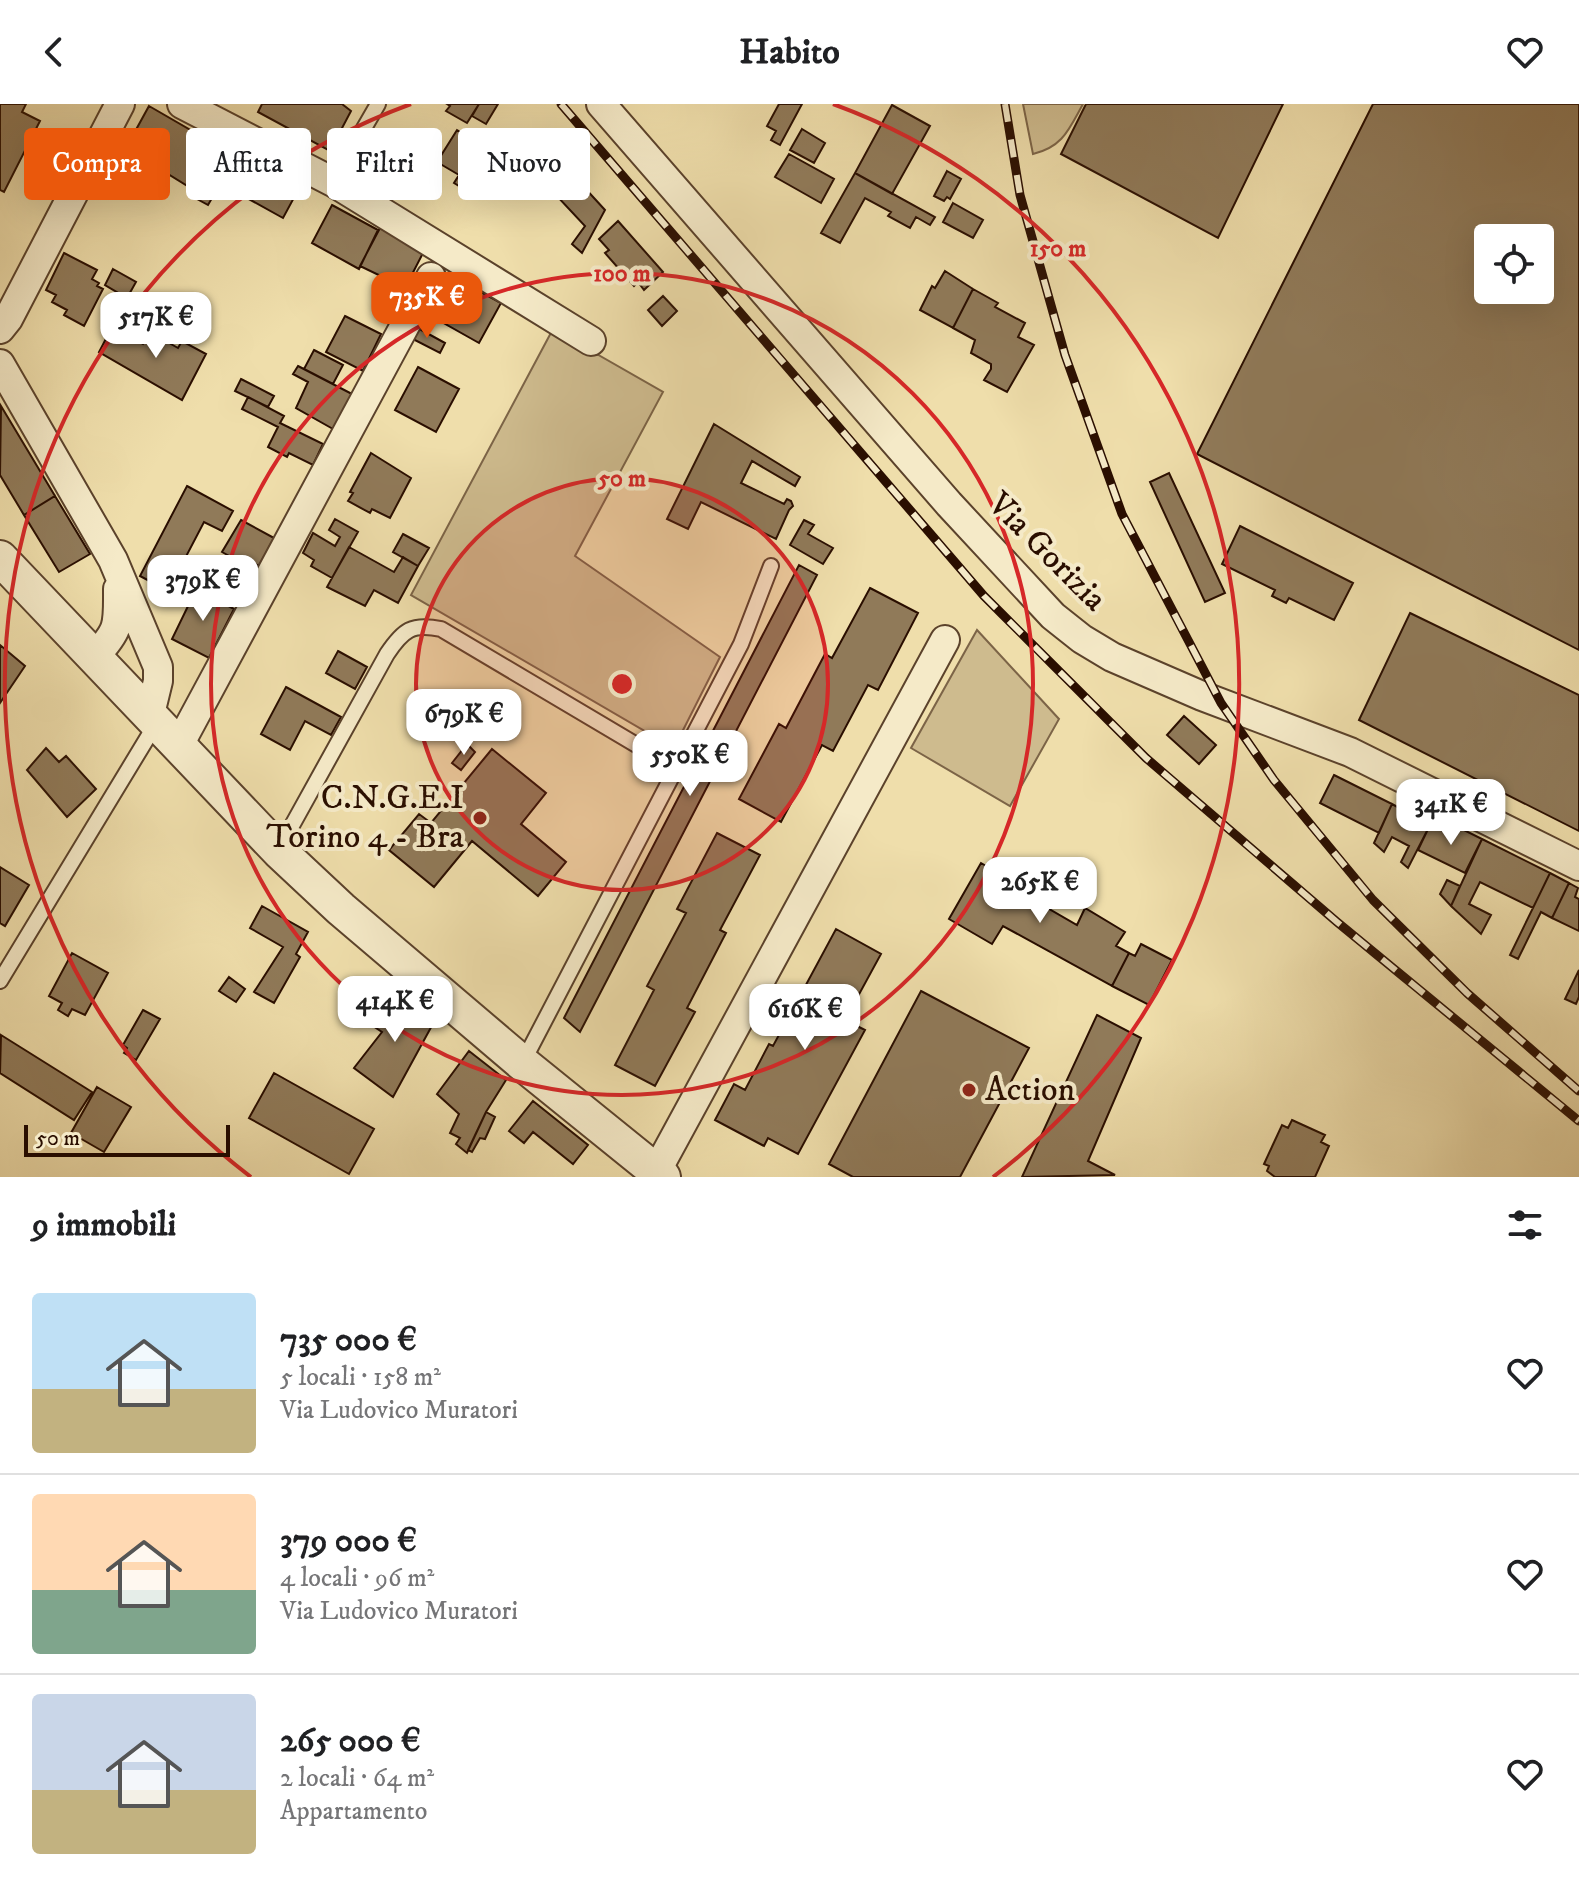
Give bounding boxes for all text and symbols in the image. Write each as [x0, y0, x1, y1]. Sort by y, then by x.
icon: back [32, 30, 76, 74]
text: Habito [739, 30, 840, 75]
icon: heart [1503, 30, 1547, 74]
chip: Compra [24, 128, 170, 200]
chip: Affitta [186, 128, 311, 200]
chip: Filtri [327, 128, 442, 200]
chip: Nuovo [458, 128, 590, 200]
map controls [1474, 224, 1554, 304]
button: locate [1474, 224, 1554, 304]
text: 150 m [1030, 234, 1086, 264]
text: 100 m [593, 259, 651, 289]
pin: 735K € [362, 272, 492, 340]
text: 735K € [389, 281, 465, 314]
pin: 517K € [91, 292, 221, 360]
text: 517K € [118, 301, 194, 334]
text: 50 m [597, 464, 646, 494]
street label: Via Gorizia [978, 483, 1116, 621]
pin: 379K € [138, 555, 268, 623]
text: 379K € [165, 564, 241, 597]
centre of rings [608, 670, 636, 698]
pin: 679K € [399, 689, 529, 757]
text: 679K € [424, 698, 504, 731]
pin: 550K € [625, 730, 755, 798]
text: 550K € [651, 739, 729, 772]
place label: C.N.G.E.I Torino 4 - Bra [266, 777, 465, 858]
pin: 341K € [1386, 779, 1516, 847]
text: 341K € [1414, 788, 1488, 821]
marker: C.N.G.E.I Torino 4 - Bra [471, 809, 489, 827]
pin: 265K € [975, 857, 1105, 925]
text: 265K € [1001, 866, 1079, 899]
pin: 414K € [330, 976, 460, 1044]
pin: 616K € [740, 984, 870, 1052]
text: 414K € [356, 985, 434, 1018]
text: 616K € [767, 993, 843, 1026]
place label: Action [985, 1069, 1075, 1111]
marker: Action [960, 1081, 978, 1099]
scale bar [24, 1121, 230, 1157]
text: 50 m [36, 1125, 80, 1152]
icon: filters [1503, 1203, 1547, 1247]
text: 9 immobili [32, 1204, 176, 1246]
text: 735 000 € [280, 1319, 417, 1361]
icon: home [96, 1325, 192, 1421]
icon: heart [1503, 1351, 1547, 1395]
text: 5 locali · 158 m² [280, 1361, 441, 1394]
text: Via Ludovico Muratori [280, 1394, 518, 1427]
text: 379 000 € [280, 1520, 417, 1562]
icon: home [96, 1526, 192, 1622]
icon: heart [1503, 1552, 1547, 1596]
text: 4 locali · 96 m² [280, 1562, 434, 1595]
text: Via Ludovico Muratori [280, 1595, 518, 1628]
text: 265 000 € [280, 1720, 421, 1762]
icon: home [96, 1726, 192, 1822]
icon: heart [1503, 1752, 1547, 1796]
text: 2 locali · 64 m² [280, 1762, 434, 1795]
text: Appartamento [280, 1795, 427, 1828]

